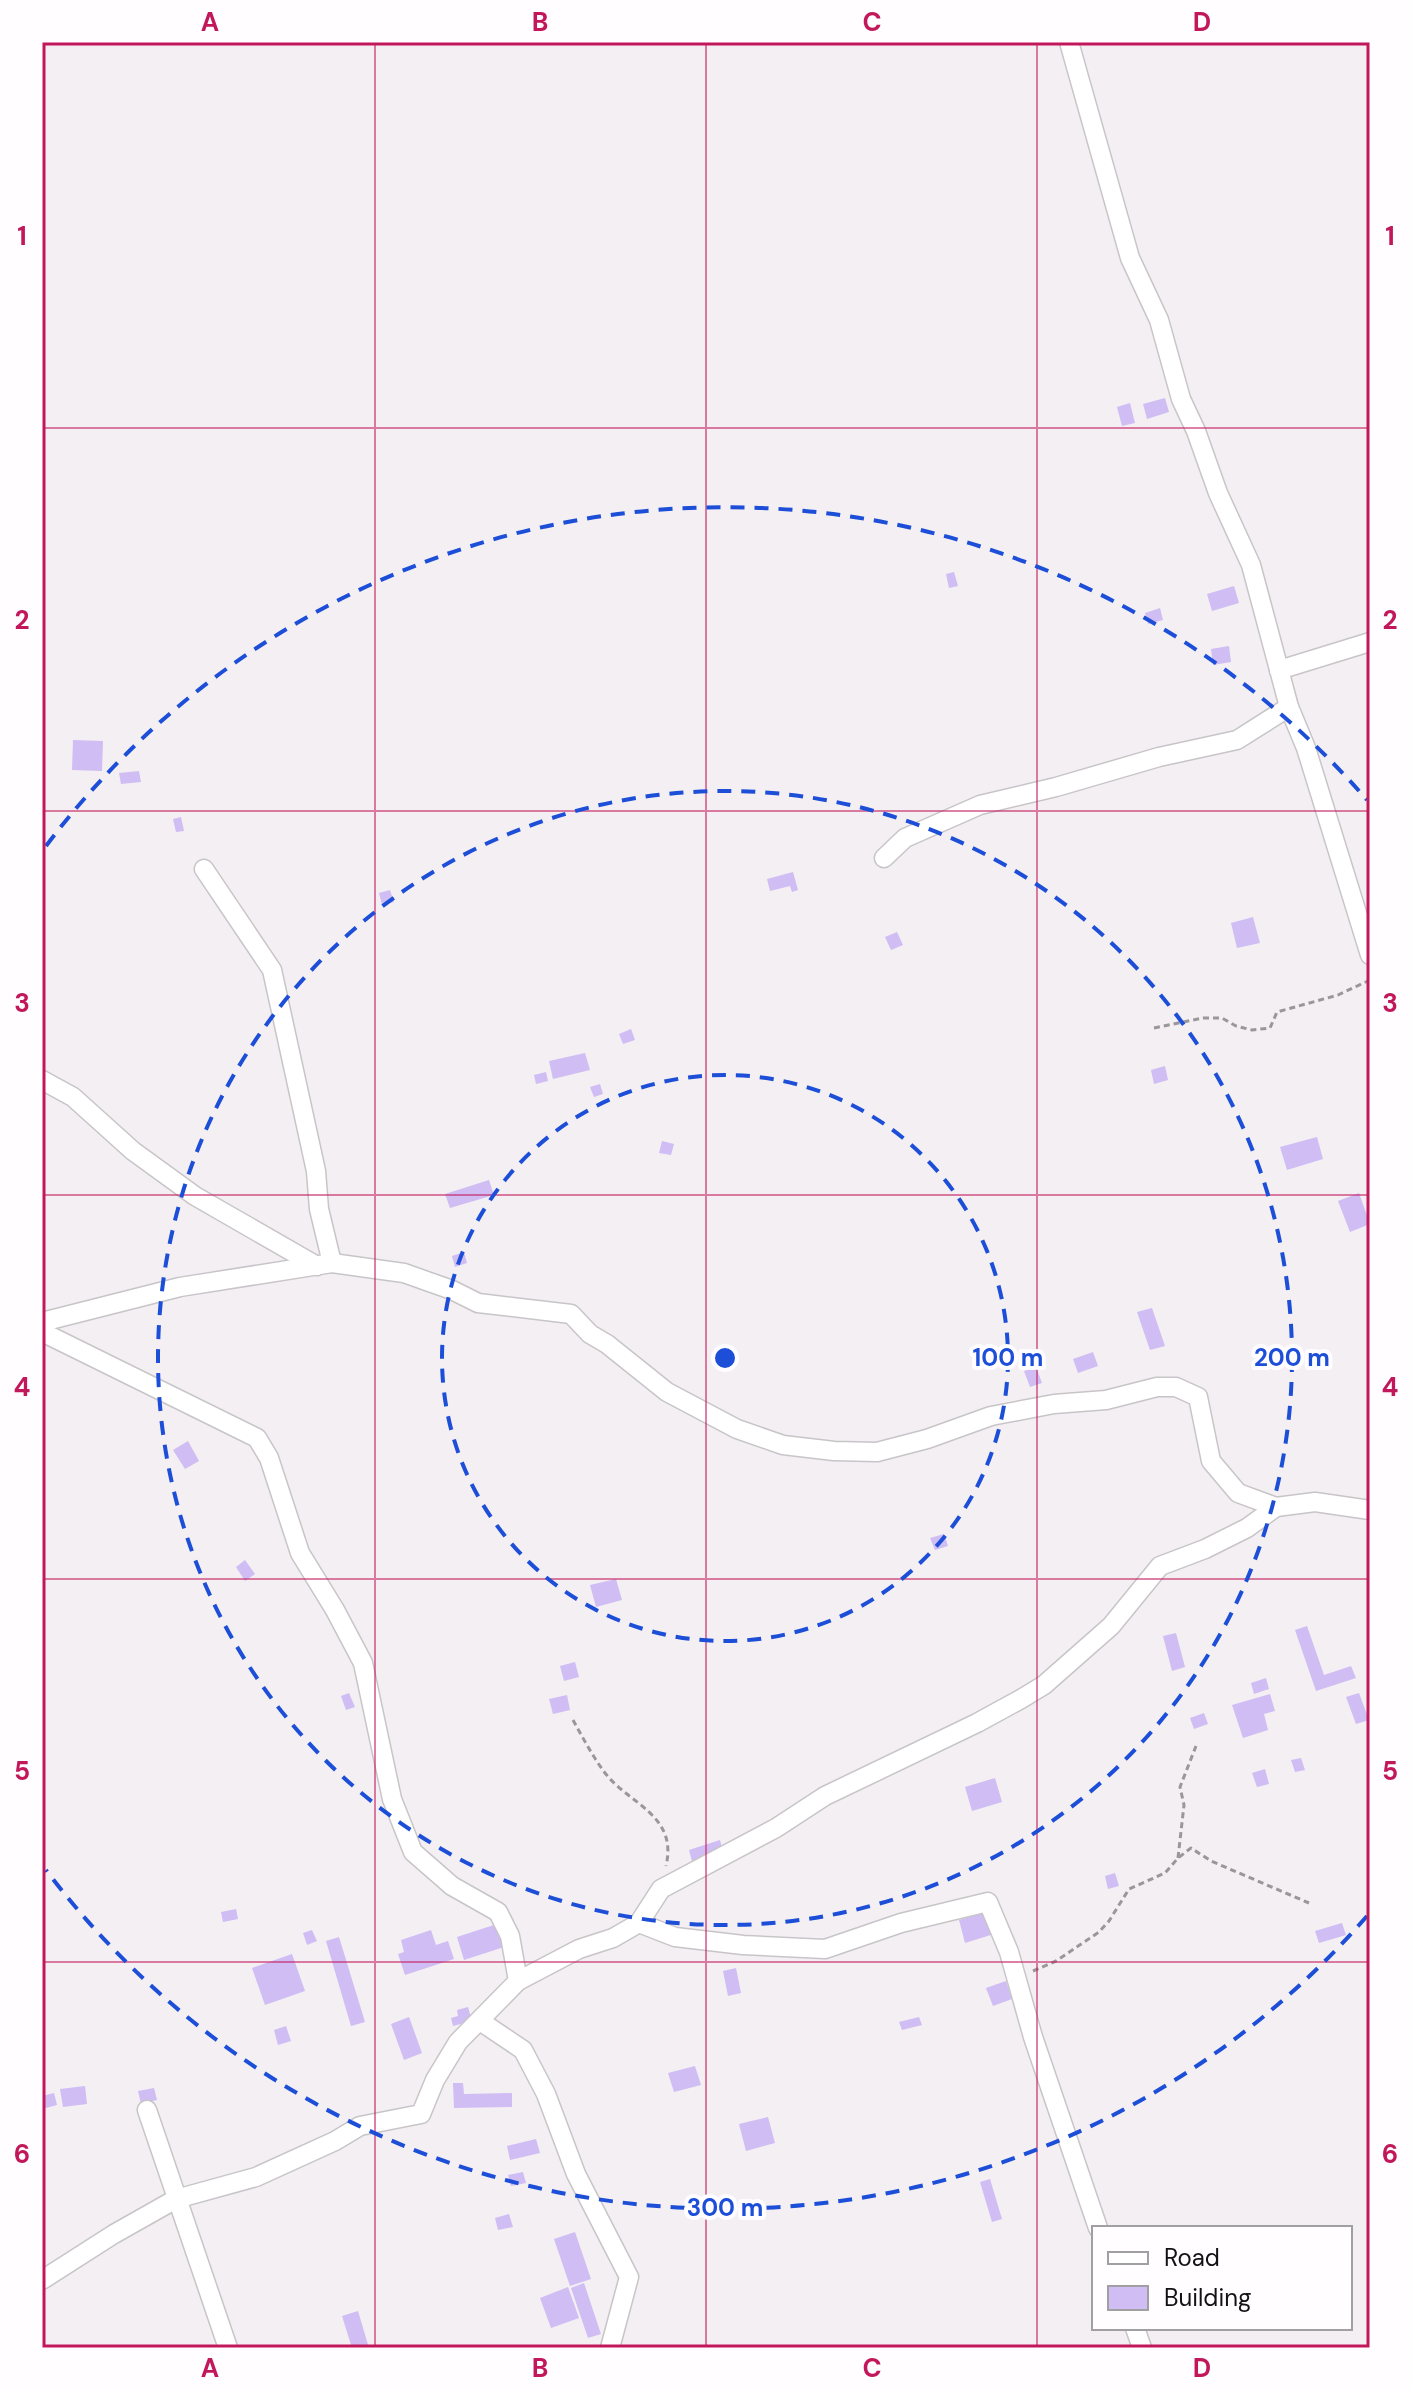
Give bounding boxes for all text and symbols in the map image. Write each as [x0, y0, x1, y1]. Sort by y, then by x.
text: A [201, 5, 219, 39]
text: B [532, 5, 548, 39]
text: C [862, 5, 882, 39]
text: D [1193, 5, 1211, 39]
text: 1 [17, 219, 27, 253]
text: 1 [1385, 219, 1395, 253]
text: 2 [14, 603, 30, 637]
text: 2 [1382, 603, 1398, 637]
text: 3 [14, 986, 30, 1020]
text: 3 [1382, 986, 1398, 1020]
text: 100 m [973, 1342, 1043, 1373]
text: 200 m [1254, 1342, 1330, 1373]
centre of rings [711, 1344, 739, 1372]
text: 4 [14, 1370, 30, 1404]
text: 4 [1382, 1370, 1398, 1404]
text: 5 [14, 1754, 30, 1788]
text: 5 [1382, 1754, 1398, 1788]
text: 6 [14, 2137, 30, 2171]
text: 6 [1382, 2137, 1398, 2171]
text: 300 m [687, 2192, 763, 2223]
legend [1092, 2226, 1352, 2330]
text: Road [1164, 2242, 1220, 2273]
text: Building [1164, 2282, 1251, 2313]
text: A [201, 2351, 219, 2385]
text: B [532, 2351, 548, 2385]
text: C [862, 2351, 882, 2385]
text: D [1193, 2351, 1211, 2385]

